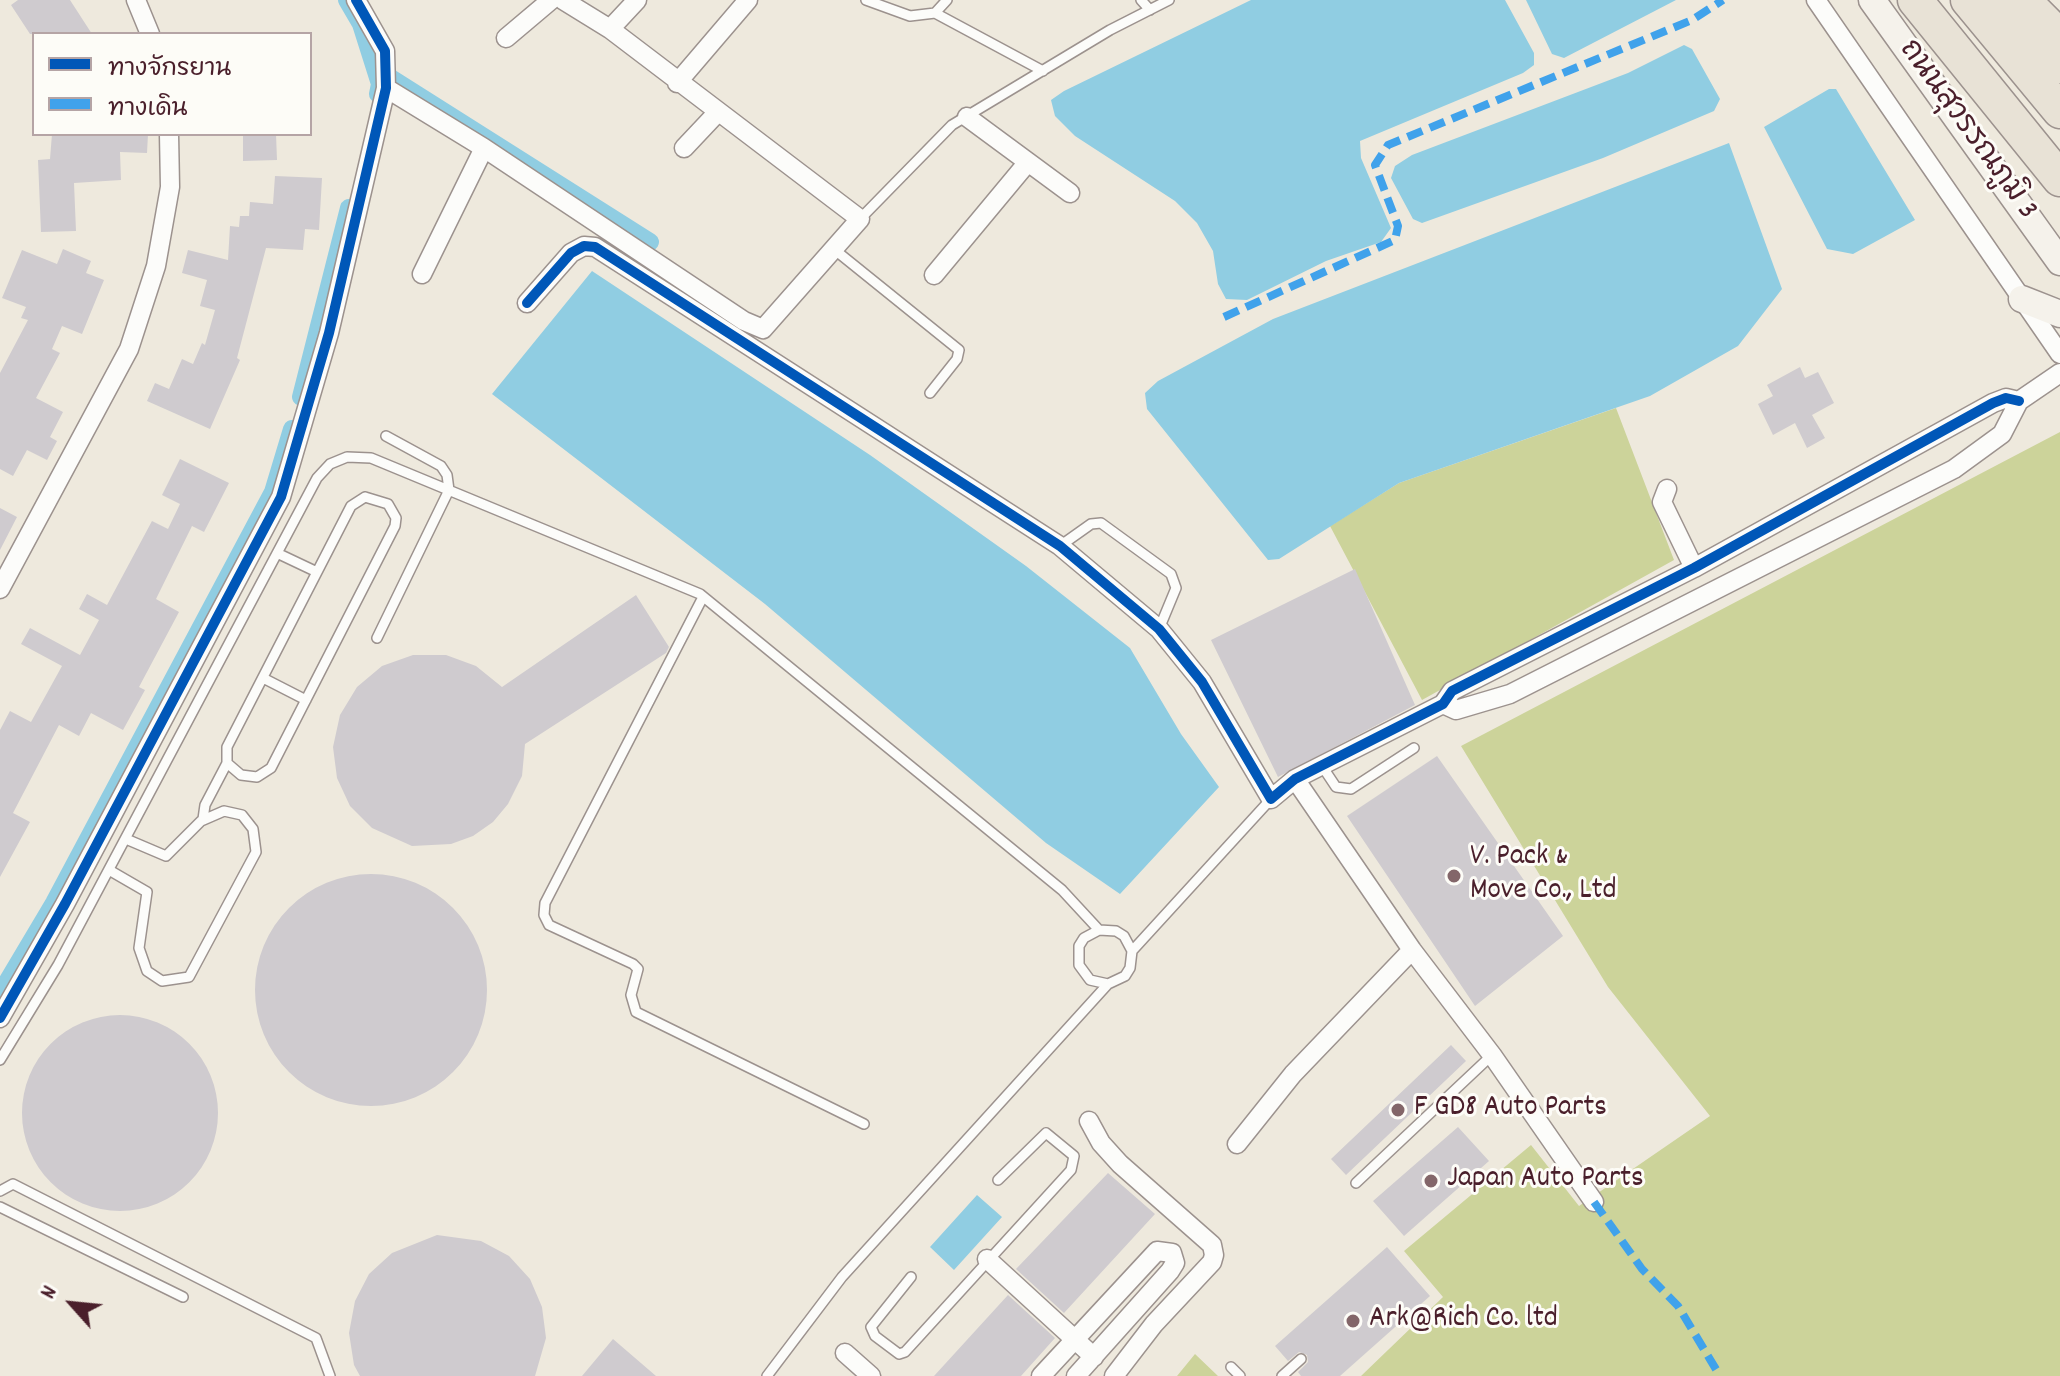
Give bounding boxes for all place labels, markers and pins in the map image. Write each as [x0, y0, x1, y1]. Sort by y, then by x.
place label: V. Pack & Move Co., Ltd [1470, 841, 1617, 912]
marker: V. Pack & Move Co., Ltd [1445, 867, 1463, 885]
place label: F GD8 Auto Parts [1414, 1092, 1607, 1128]
marker: F GD8 Auto Parts [1389, 1101, 1407, 1119]
place label: Japan Auto Parts [1447, 1163, 1644, 1199]
marker: Japan Auto Parts [1422, 1172, 1440, 1190]
place label: Ark@Rich Co. ltd [1369, 1303, 1558, 1339]
marker: Ark@Rich Co. ltd [1344, 1312, 1362, 1330]

